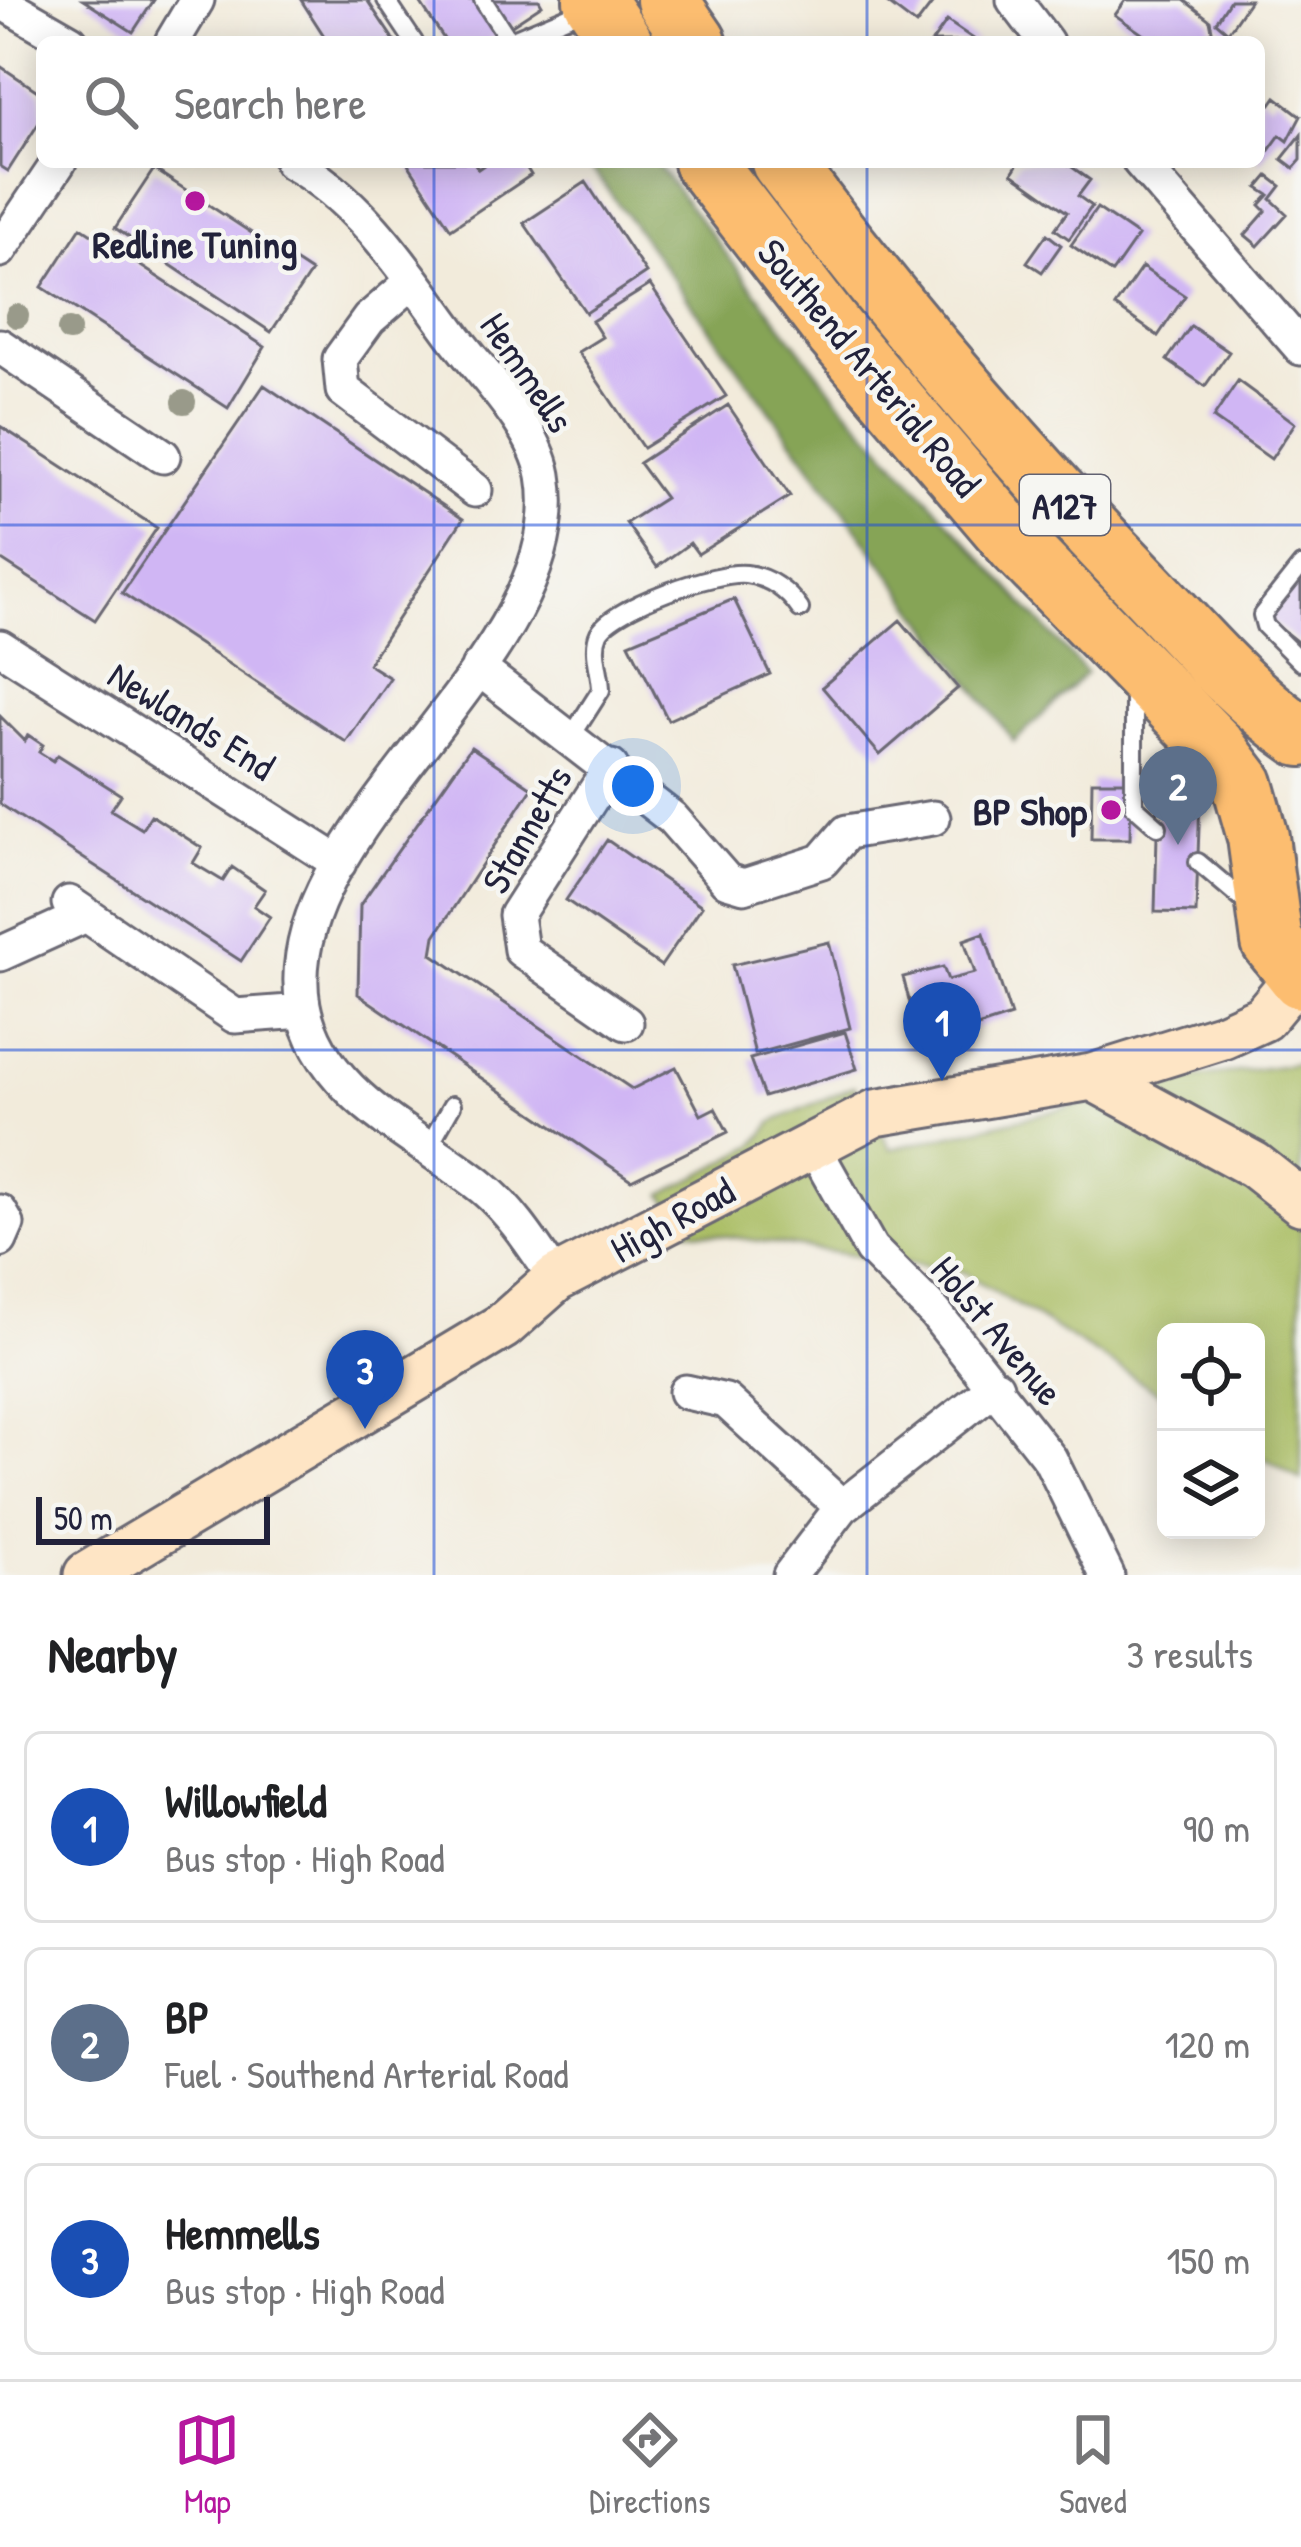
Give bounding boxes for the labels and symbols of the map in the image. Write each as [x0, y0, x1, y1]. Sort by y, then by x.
marker: Redline Tuning [182, 188, 208, 214]
place label: Redline Tuning [93, 217, 297, 271]
street label: Southend Arterial Road [746, 227, 994, 507]
street label: Hemmells [469, 302, 587, 442]
road number: A127 [1020, 475, 1110, 535]
street label: Newlands End [99, 648, 285, 792]
pin: 2 [1139, 746, 1217, 845]
street label: Stannetts [468, 755, 584, 903]
your location [603, 756, 663, 816]
place label: BP Shop [973, 784, 1087, 838]
marker: BP Shop [1098, 797, 1124, 823]
pin: 1 [903, 982, 981, 1081]
street label: High Road [601, 1163, 743, 1275]
street label: Holst Avenue [920, 1244, 1076, 1416]
pin: 3 [326, 1330, 404, 1429]
scale bar [36, 1491, 270, 1544]

